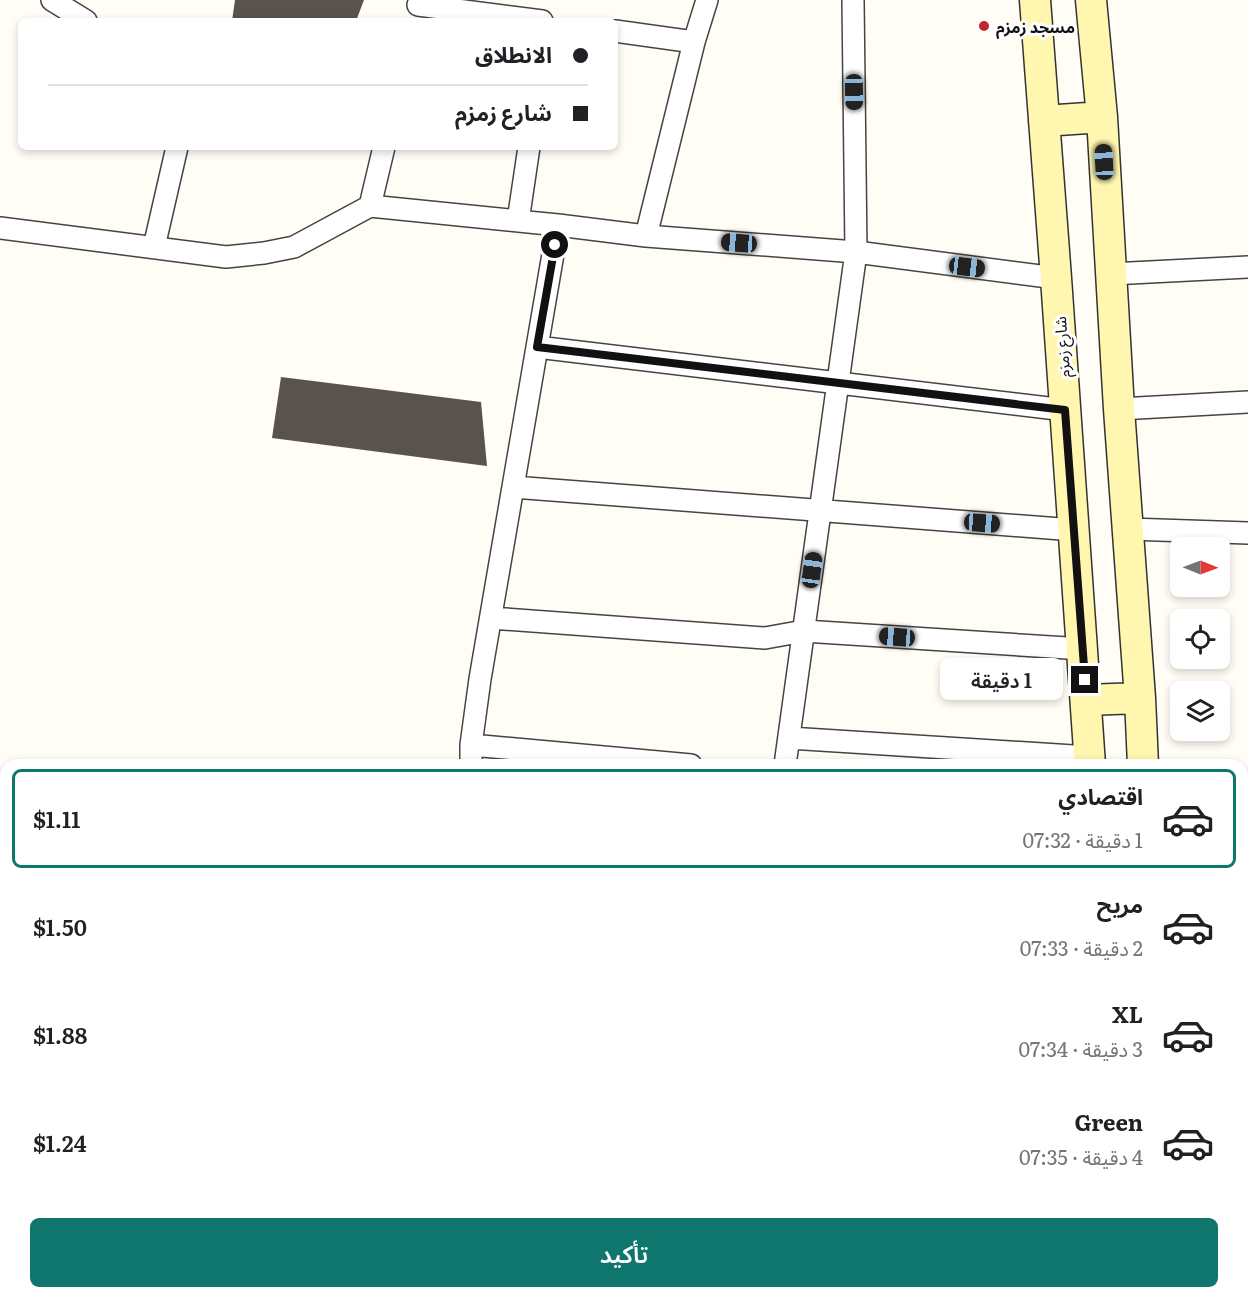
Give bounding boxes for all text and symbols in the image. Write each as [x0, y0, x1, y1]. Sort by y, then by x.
place label: مسجد زمزم [996, 14, 1075, 39]
marker: مسجد زمزم [977, 19, 991, 33]
text: الانطلاق [475, 37, 552, 70]
car [845, 74, 863, 110]
text: شارع زمزم [455, 95, 552, 128]
car [1094, 144, 1114, 180]
route start [541, 231, 568, 258]
car [720, 233, 758, 253]
car [948, 256, 986, 278]
street label: شارع زمزم [1047, 315, 1077, 378]
car [963, 513, 1001, 533]
north arrow [1170, 537, 1230, 597]
map controls [1170, 537, 1230, 741]
car [801, 551, 823, 589]
button: locate [1170, 609, 1230, 669]
car [878, 627, 916, 647]
callout: 1 دقيقة [941, 659, 1064, 701]
text: 1 دقيقة [971, 664, 1032, 694]
route end [1071, 666, 1098, 693]
button: layers [1170, 681, 1230, 741]
text: اقتصادي [1058, 779, 1143, 812]
icon: car [1161, 792, 1215, 846]
text: $1.11 [33, 802, 80, 835]
text: 1 دقيقة · 07:32 [1022, 824, 1143, 854]
text: مريح [1097, 887, 1143, 920]
icon: car [1161, 900, 1215, 954]
text: $1.50 [33, 910, 87, 943]
text: 2 دقيقة · 07:33 [1020, 932, 1143, 962]
text: XL [1112, 997, 1143, 1030]
icon: car [1161, 1008, 1215, 1062]
text: $1.88 [33, 1018, 87, 1051]
text: 3 دقيقة · 07:34 [1018, 1033, 1143, 1063]
text: Green [1074, 1105, 1143, 1138]
icon: car [1161, 1116, 1215, 1170]
text: $1.24 [33, 1126, 86, 1159]
text: 4 دقيقة · 07:35 [1019, 1141, 1143, 1171]
button: تأكيد [30, 1218, 1218, 1287]

